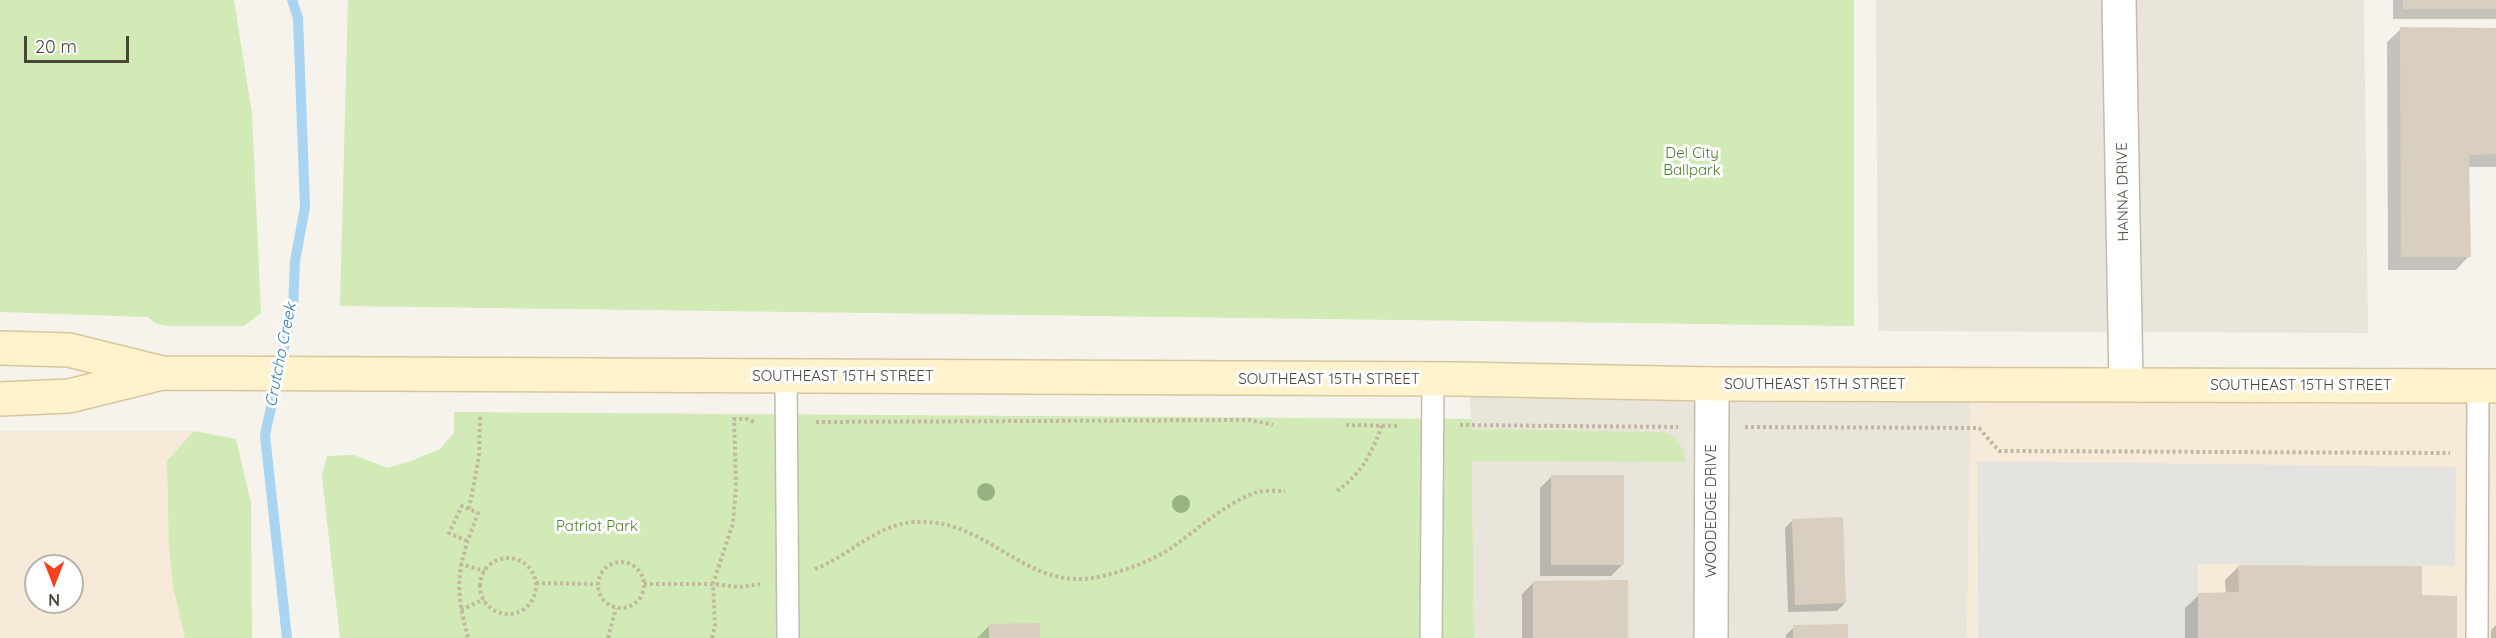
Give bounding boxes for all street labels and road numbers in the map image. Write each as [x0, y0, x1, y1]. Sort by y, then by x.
street label: HANNA DRIVE [2113, 142, 2133, 242]
street label: SOUTHEAST 15TH STREET [752, 367, 934, 385]
street label: SOUTHEAST 15TH STREET [1238, 370, 1420, 388]
street label: SOUTHEAST 15TH STREET [1724, 375, 1906, 393]
street label: SOUTHEAST 15TH STREET [2210, 376, 2392, 394]
street label: WOODEDGE DRIVE [1702, 444, 1720, 578]

